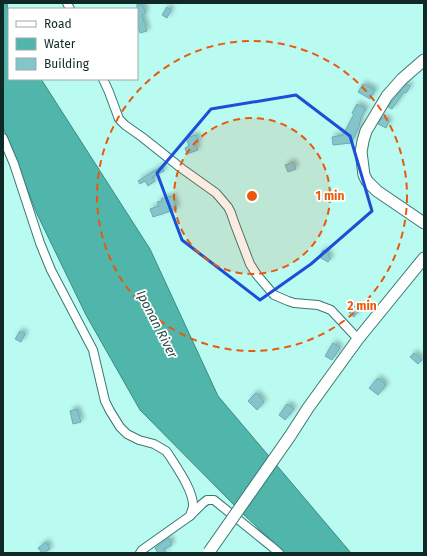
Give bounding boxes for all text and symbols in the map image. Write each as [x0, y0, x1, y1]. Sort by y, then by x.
legend [8, 8, 138, 80]
text: Road [44, 17, 72, 31]
text: Water [44, 37, 76, 51]
text: Building [44, 57, 90, 71]
centre of rings [245, 189, 259, 203]
text: 1 min [316, 189, 344, 203]
water label: Iponan River [134, 288, 181, 361]
text: 2 min [347, 299, 377, 313]

